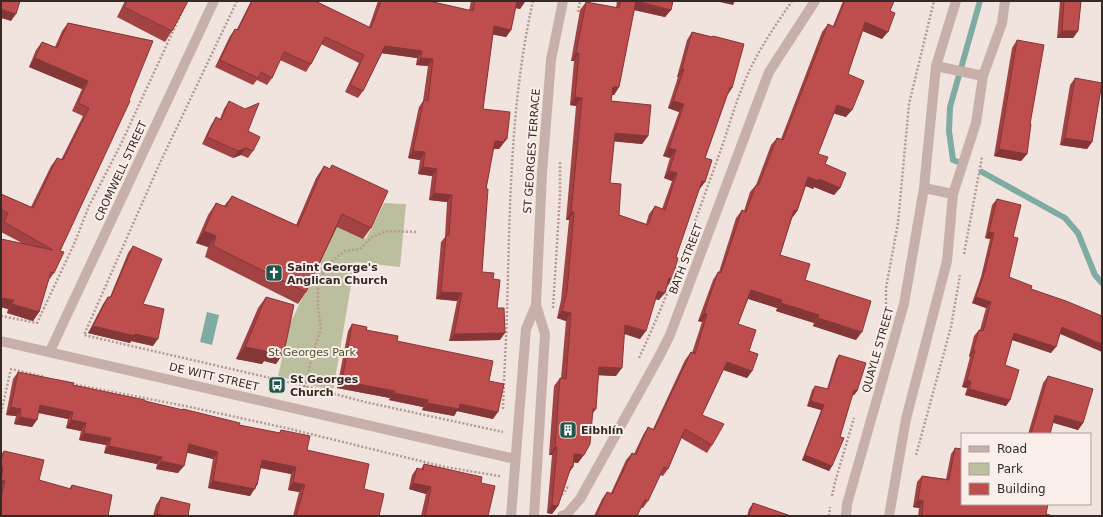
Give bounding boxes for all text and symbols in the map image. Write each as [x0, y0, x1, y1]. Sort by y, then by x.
street label: ST GEORGES TERRACE [521, 88, 543, 214]
street label: CROMWELL STREET [92, 119, 150, 223]
street label: BATH STREET [667, 222, 706, 296]
place label: Saint George's Anglican Church [287, 261, 388, 287]
church icon: Saint George's Anglican Church [264, 263, 284, 283]
street label: QUAYLE STREET [860, 305, 897, 394]
park label: St Georges Park [268, 346, 357, 359]
street label: DE WITT STREET [168, 360, 260, 394]
place label: St Georges Church [290, 373, 359, 399]
bus stop icon: St Georges Church [267, 375, 287, 395]
building icon: Eibhlín [558, 420, 578, 440]
place label: Eibhlín [581, 424, 623, 437]
legend [961, 433, 1091, 505]
text: Road [997, 442, 1027, 456]
text: Park [997, 462, 1023, 476]
text: Building [997, 482, 1046, 496]

